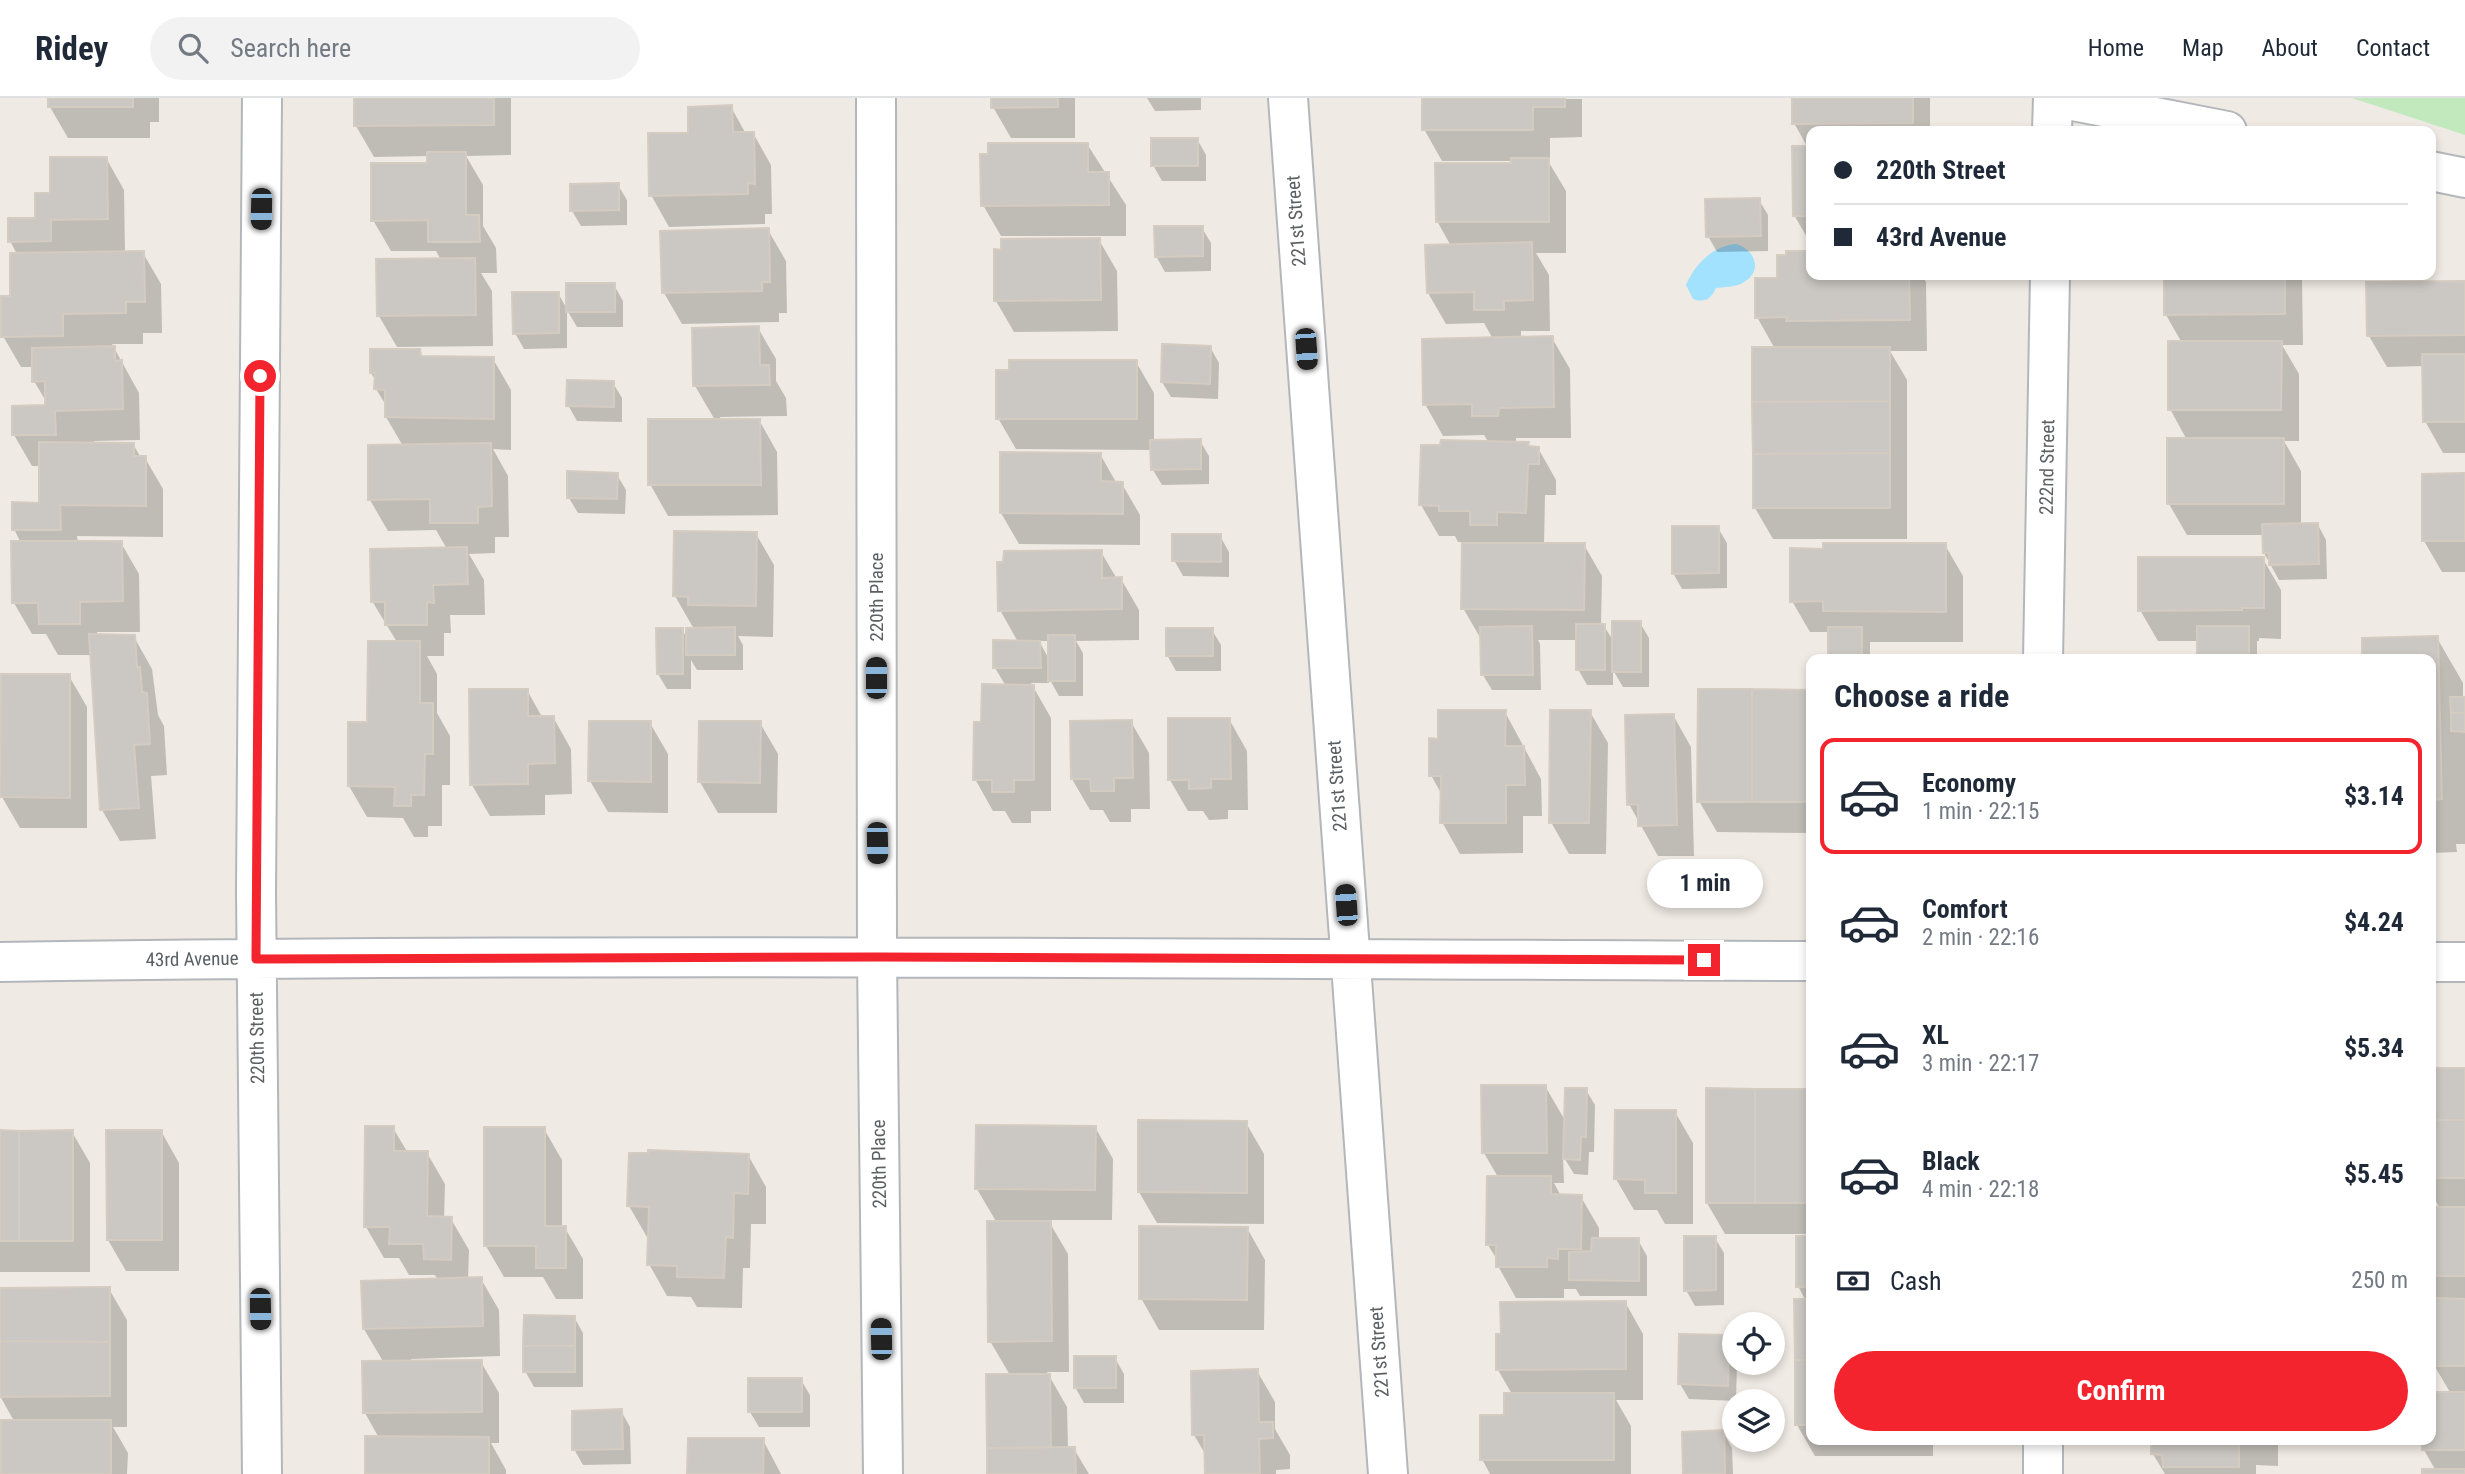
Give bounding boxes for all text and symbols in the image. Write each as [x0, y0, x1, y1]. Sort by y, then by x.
search box [150, 17, 640, 80]
text: Ridey [35, 29, 108, 68]
icon: search [174, 29, 212, 67]
text: Search here [230, 33, 351, 63]
text: Home [2088, 34, 2144, 62]
text: Map [2182, 34, 2224, 62]
text: About [2262, 34, 2318, 62]
text: Contact [2356, 34, 2430, 62]
text: 220th Street [1876, 155, 2005, 185]
street label: 221st Street [1281, 175, 1311, 267]
car [251, 188, 272, 230]
text: 43rd Avenue [1876, 222, 2006, 252]
car [1295, 327, 1318, 371]
route start [244, 360, 276, 392]
street label: 222nd Street [2035, 419, 2059, 515]
street label: 220th Place [865, 552, 888, 641]
car [866, 657, 887, 699]
text: Choose a ride [1834, 677, 2009, 715]
street label: 221st Street [1322, 740, 1352, 832]
icon: car [1838, 765, 1901, 828]
text: Economy [1922, 768, 2016, 798]
text: $3.14 [2344, 781, 2404, 811]
text: 1 min · 22:15 [1922, 798, 2039, 825]
car [867, 822, 888, 864]
callout: 1 min [1646, 858, 1762, 908]
text: 1 min [1679, 870, 1731, 897]
car [1335, 883, 1358, 927]
icon: car [1838, 891, 1901, 954]
text: Comfort [1922, 894, 2008, 924]
text: $4.24 [2344, 907, 2404, 937]
text: 2 min · 22:16 [1922, 924, 2039, 951]
route end [1688, 944, 1720, 976]
street label: 43rd Avenue [145, 947, 239, 971]
street label: 220th Street [245, 992, 269, 1084]
icon: car [1838, 1017, 1901, 1080]
text: XL [1922, 1020, 1949, 1050]
text: $5.34 [2344, 1033, 2404, 1063]
text: 3 min · 22:17 [1922, 1050, 2039, 1077]
street label: 220th Place [867, 1119, 891, 1209]
icon: car [1838, 1143, 1901, 1206]
text: Black [1922, 1146, 1980, 1176]
text: $5.45 [2344, 1159, 2404, 1189]
text: 4 min · 22:18 [1922, 1176, 2039, 1203]
icon: cash [1834, 1262, 1872, 1300]
text: Cash [1890, 1266, 1942, 1296]
text: 250 m [2351, 1267, 2408, 1294]
car [250, 1288, 271, 1330]
street label: 221st Street [1364, 1306, 1394, 1398]
map controls [1722, 1312, 1785, 1452]
button: locate [1722, 1312, 1785, 1375]
car [871, 1318, 892, 1360]
button: Confirm [1834, 1351, 2408, 1431]
button: layers [1722, 1389, 1785, 1452]

